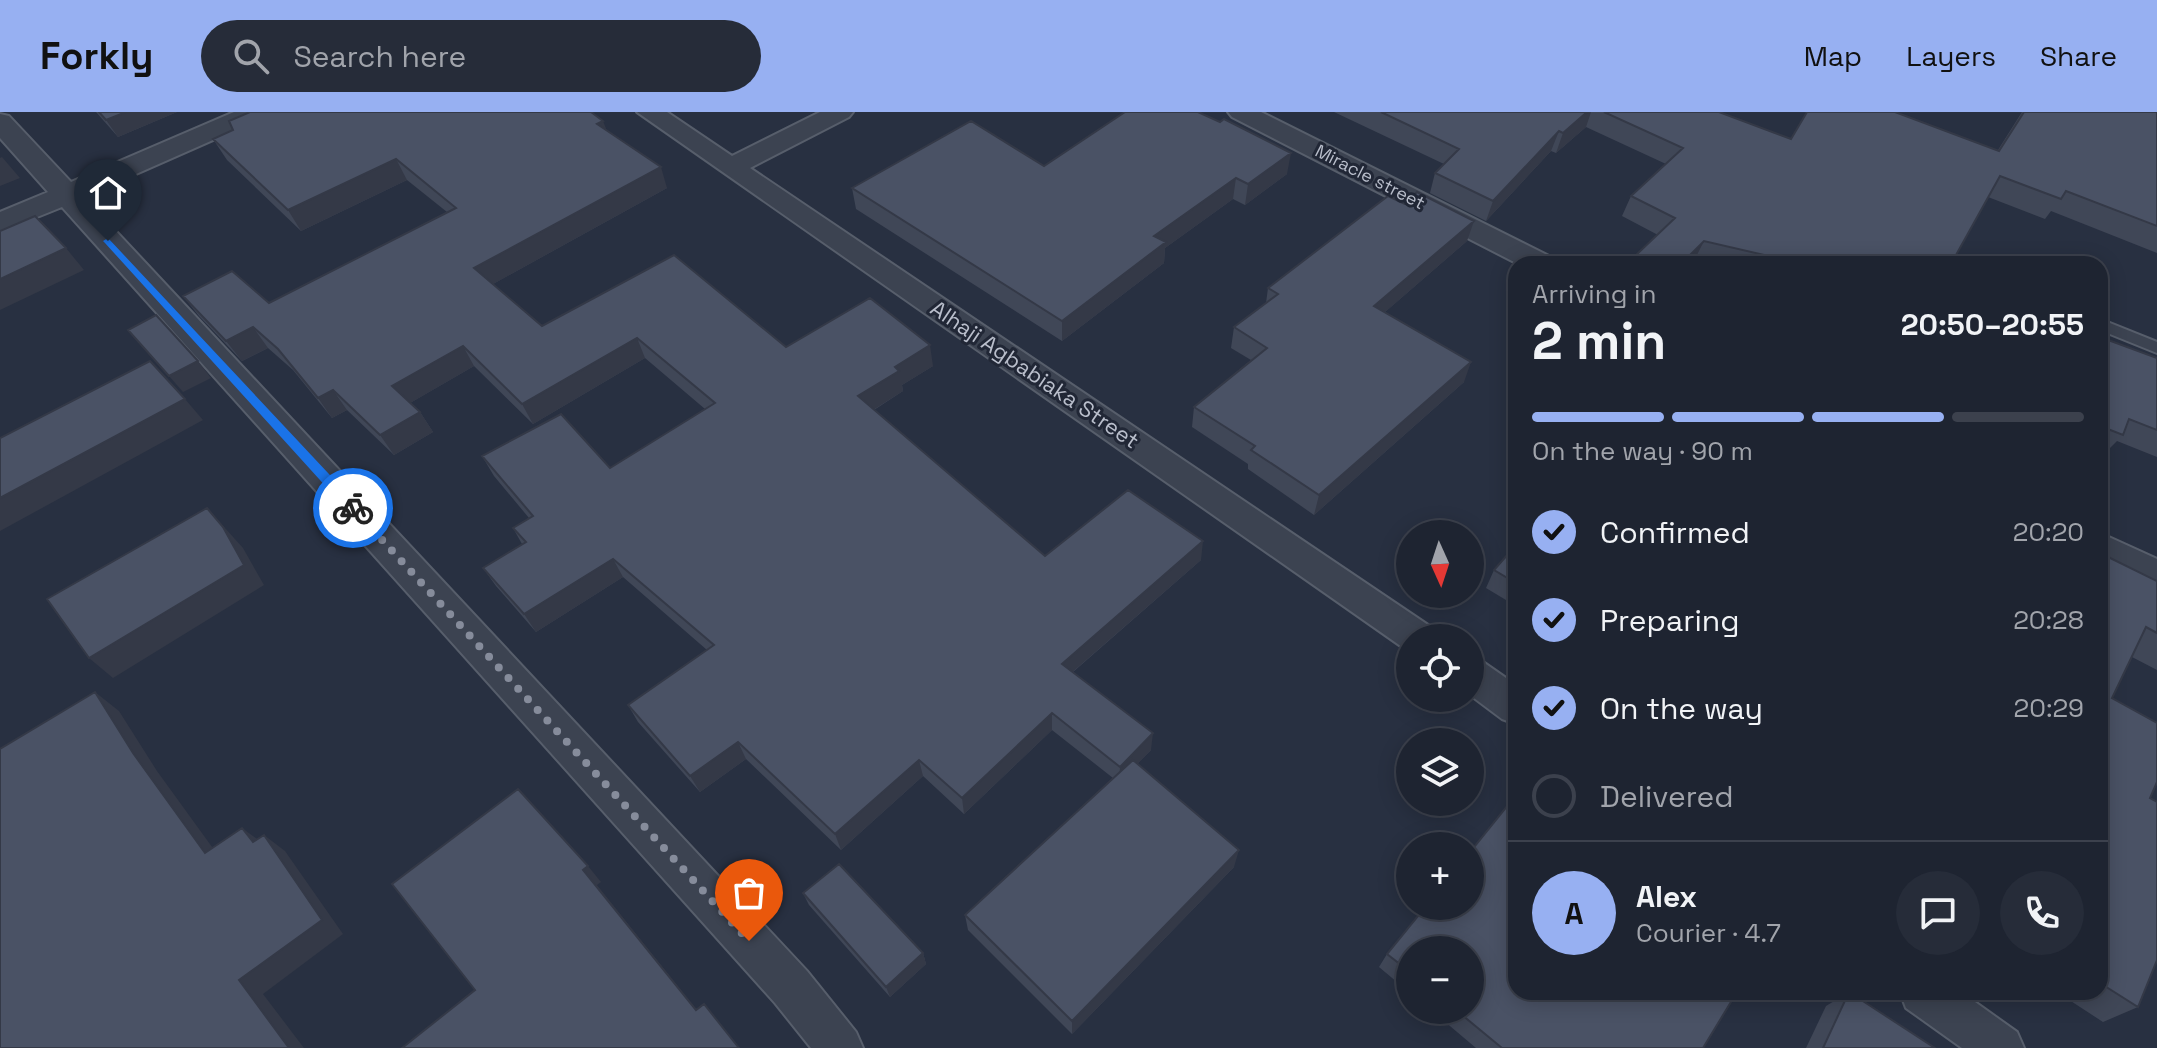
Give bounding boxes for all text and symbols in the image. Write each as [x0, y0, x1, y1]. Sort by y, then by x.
search box [201, 20, 761, 92]
text: Forkly [40, 32, 153, 80]
icon: search [229, 34, 273, 78]
text: Search here [293, 37, 466, 76]
text: Map [1804, 38, 1862, 74]
text: Layers [1906, 38, 1996, 74]
text: Share [2040, 38, 2117, 74]
street label: Miracle street [1311, 139, 1429, 214]
pin [74, 159, 142, 241]
icon: home [86, 171, 130, 215]
text: Arriving in [1532, 277, 1656, 311]
street label: Alhaji Agbabiaka Street [925, 294, 1145, 454]
text: 20:50–20:55 [1901, 305, 2084, 344]
text: 2 min [1532, 308, 1666, 374]
text: On the way · 90 m [1532, 434, 1753, 468]
courier [313, 468, 393, 548]
icon: bike [331, 486, 375, 530]
icon: check [1532, 510, 1576, 554]
text: Confirmed [1600, 513, 1750, 552]
text: 20:20 [2013, 515, 2084, 549]
north arrow [1396, 520, 1484, 608]
map controls [1396, 520, 1484, 1024]
icon: check [1532, 598, 1576, 642]
text: Preparing [1600, 601, 1739, 640]
text: 20:28 [2013, 603, 2084, 637]
button: locate [1396, 624, 1484, 712]
icon: check [1532, 686, 1576, 730]
text: On the way [1600, 689, 1763, 728]
text: 20:29 [2014, 691, 2084, 725]
button: layers [1396, 728, 1484, 816]
text: Delivered [1600, 777, 1734, 816]
button: + [1396, 832, 1484, 920]
pin [715, 859, 783, 941]
icon: bag [727, 871, 771, 915]
button: chat [1896, 871, 1980, 955]
button: phone [2000, 871, 2084, 955]
text: Alex [1636, 877, 1697, 916]
text: A [1564, 894, 1584, 933]
text: Courier · 4.7 [1636, 916, 1781, 950]
button: − [1396, 936, 1484, 1024]

